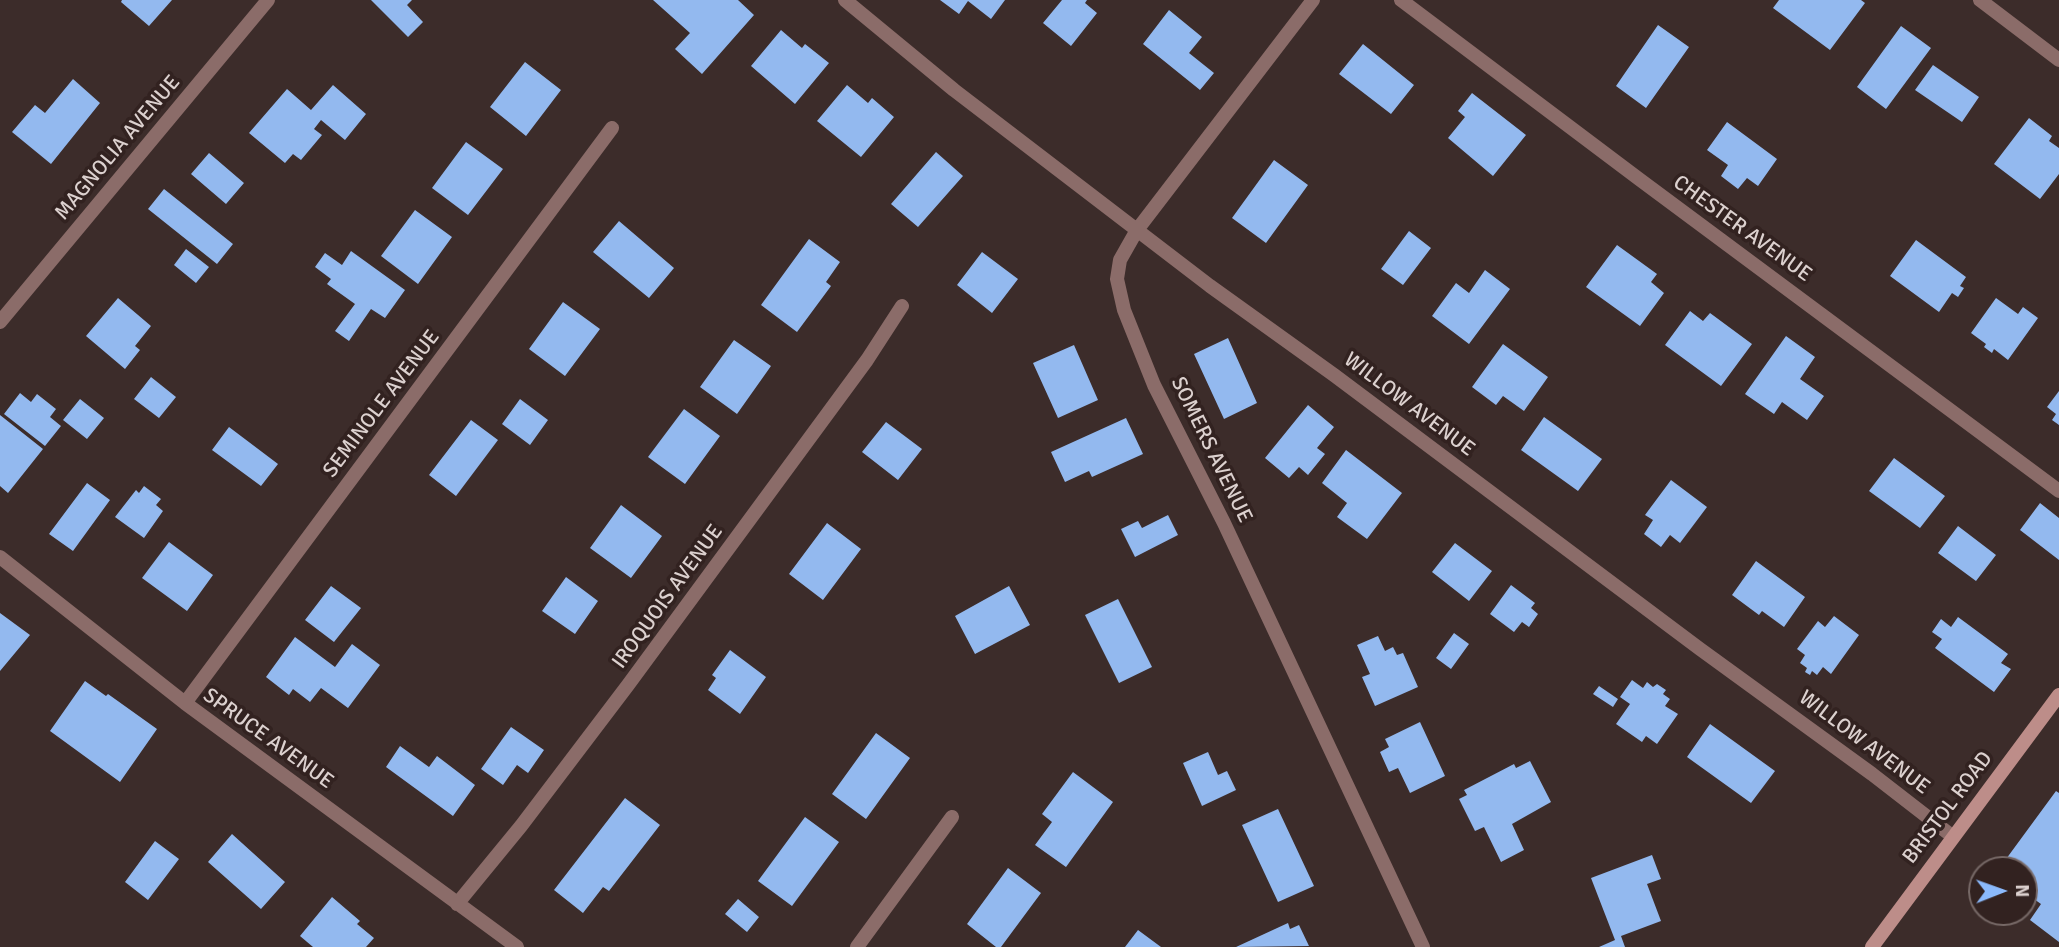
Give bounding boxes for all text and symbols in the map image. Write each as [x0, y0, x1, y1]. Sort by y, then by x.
street label: MAGNOLIA AVENUE [50, 70, 186, 226]
street label: CHESTER AVENUE [1668, 170, 1816, 288]
street label: SEMINOLE AVENUE [318, 325, 446, 483]
street label: WILLOW AVENUE [1339, 348, 1479, 462]
street label: SOMERS AVENUE [1165, 373, 1257, 527]
street label: IROQUOIS AVENUE [607, 520, 729, 674]
street label: SPRUCE AVENUE [198, 683, 338, 795]
street label: WILLOW AVENUE [1794, 686, 1934, 800]
street label: BRISTOL ROAD [1898, 747, 1998, 869]
north arrow [1968, 856, 2038, 926]
text: N [2010, 884, 2034, 897]

